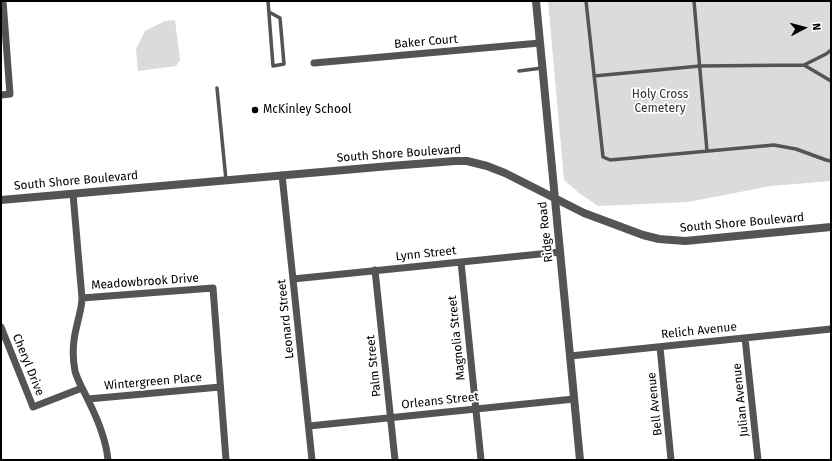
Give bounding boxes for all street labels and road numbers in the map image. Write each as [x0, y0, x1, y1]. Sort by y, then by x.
street label: Baker Court [394, 32, 458, 52]
street label: South Shore Boulevard [336, 142, 462, 166]
street label: South Shore Boulevard [13, 168, 139, 194]
street label: Ridge Road [536, 201, 556, 263]
street label: South Shore Boulevard [679, 210, 805, 236]
street label: Lynn Street [395, 244, 457, 264]
street label: Meadowbrook Drive [91, 271, 199, 293]
street label: Leonard Street [275, 278, 297, 360]
street label: Magnolia Street [445, 295, 469, 381]
street label: Relich Avenue [660, 320, 738, 342]
street label: Cheryl Drive [9, 332, 47, 398]
street label: Palm Street [364, 334, 384, 398]
street label: Julian Avenue [730, 362, 752, 438]
street label: Wintergreen Place [103, 371, 203, 393]
street label: Bell Avenue [645, 371, 665, 437]
street label: Orleans Street [401, 390, 479, 412]

